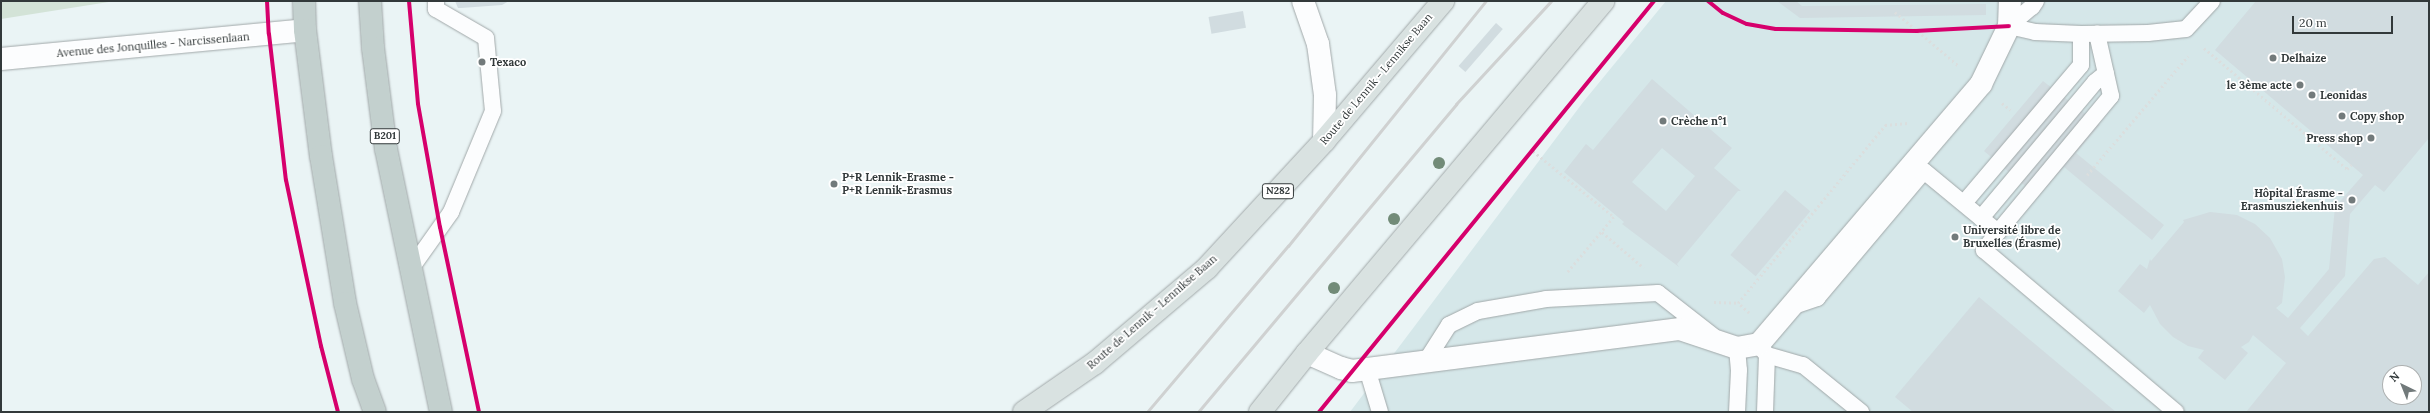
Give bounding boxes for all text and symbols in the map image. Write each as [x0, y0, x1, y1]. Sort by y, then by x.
scale bar [2294, 8, 2395, 34]
street label: Route de Lennik - Lennikse Baan [1317, 11, 1435, 147]
text: 20 m [2299, 15, 2327, 30]
street label: Avenue des Jonquilles - Narcissenlaan [56, 30, 250, 60]
place label: Delhaize [2281, 51, 2326, 65]
marker: Delhaize [2268, 53, 2278, 63]
place label: Texaco [490, 55, 526, 69]
marker: Texaco [477, 57, 487, 67]
place label: le 3ème acte [2227, 78, 2292, 92]
marker: le 3ème acte [2295, 80, 2305, 90]
place label: Leonidas [2320, 88, 2367, 102]
marker: Leonidas [2307, 90, 2317, 100]
place label: Copy shop [2350, 109, 2404, 123]
marker: Copy shop [2337, 111, 2347, 121]
place label: Crèche n°1 [1671, 114, 1727, 128]
marker: Crèche n°1 [1658, 116, 1668, 126]
road number: B201 [369, 128, 401, 144]
place label: Press shop [2306, 131, 2363, 145]
marker: Press shop [2366, 133, 2376, 143]
place label: P+R Lennik-Erasme - P+R Lennik-Erasmus [842, 171, 954, 197]
marker: P+R Lennik-Erasme - P+R Lennik-Erasmus [829, 179, 839, 189]
road number: N282 [1261, 183, 1295, 199]
place label: Hôpital Érasme - Erasmusziekenhuis [2241, 187, 2343, 213]
marker: Hôpital Érasme - Erasmusziekenhuis [2346, 194, 2358, 206]
place label: Université libre de Bruxelles (Érasme) [1963, 224, 2061, 250]
marker: Université libre de Bruxelles (Érasme) [1950, 232, 1960, 242]
street label: Route de Lennik - Lennikse Baan [1084, 252, 1220, 372]
north arrow [2382, 365, 2422, 405]
text: N [2387, 369, 2402, 385]

